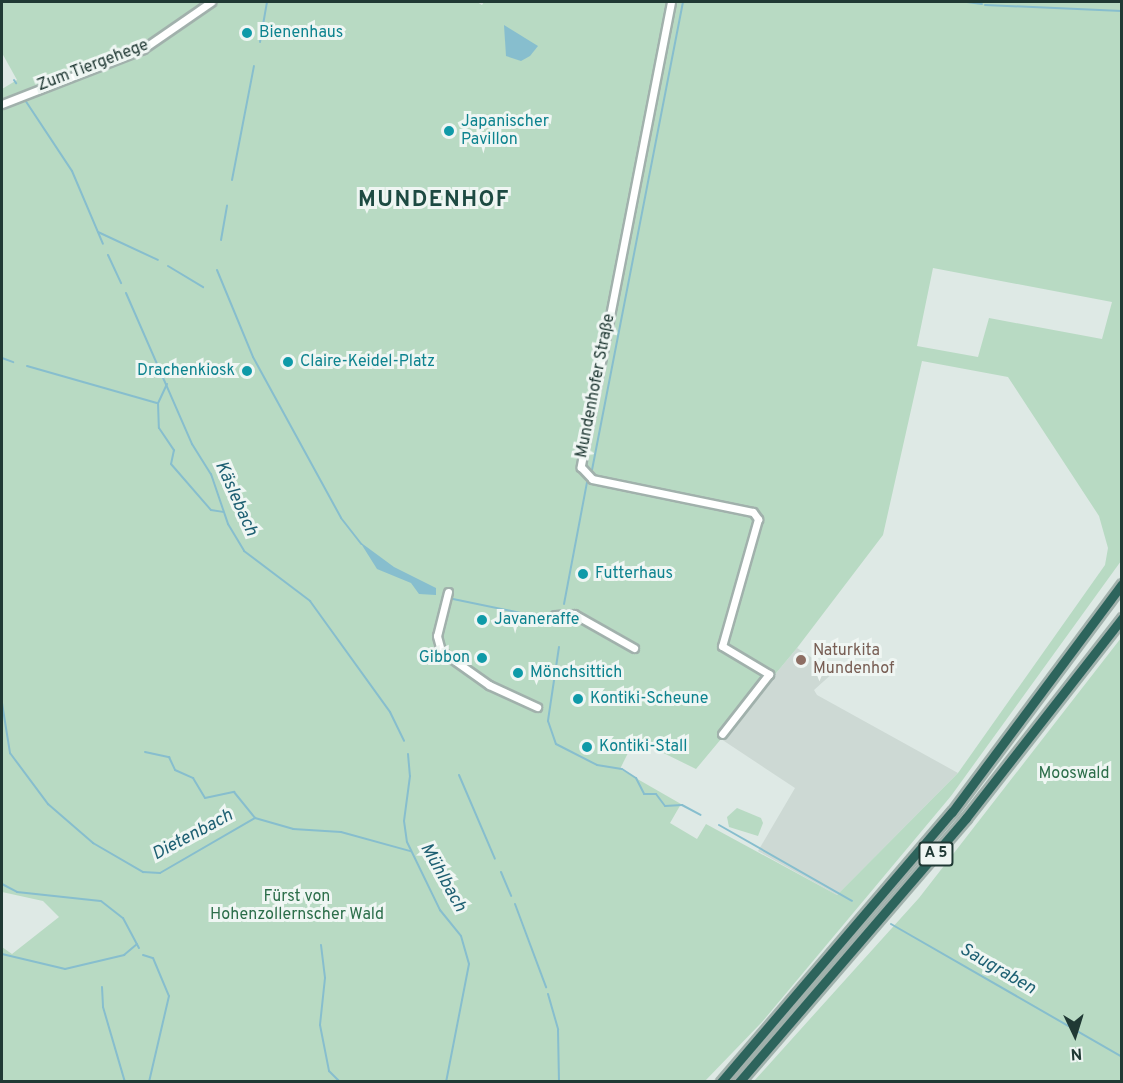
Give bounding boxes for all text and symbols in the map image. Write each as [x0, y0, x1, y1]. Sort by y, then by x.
place label: Bienenhaus [259, 23, 343, 43]
marker: Bienenhaus [240, 26, 254, 40]
street label: Zum Tiergehege [35, 36, 151, 96]
place label: Japanischer Pavillon [461, 112, 549, 150]
marker: Japanischer Pavillon [442, 124, 456, 138]
district label: MUNDENHOF [358, 188, 510, 214]
street label: Mundenhofer Straße [573, 312, 619, 460]
place label: Claire-Keidel-Platz [300, 352, 435, 372]
marker: Claire-Keidel-Platz [281, 355, 295, 369]
place label: Drachenkiosk [137, 361, 235, 381]
marker: Drachenkiosk [240, 364, 254, 378]
water label: Käslebach [209, 458, 261, 540]
place label: Futterhaus [595, 564, 673, 584]
marker: Futterhaus [576, 567, 590, 581]
place label: Javaneraffe [494, 610, 579, 630]
marker: Javaneraffe [475, 613, 489, 627]
place label: Naturkita Mundenhof [813, 641, 894, 679]
place label: Gibbon [419, 648, 470, 668]
marker: Gibbon [475, 651, 489, 665]
marker: Naturkita Mundenhof [794, 653, 808, 667]
place label: Mönchsittich [530, 663, 622, 683]
marker: Mönchsittich [511, 666, 525, 680]
place label: Kontiki-Scheune [590, 689, 708, 709]
marker: Kontiki-Scheune [571, 692, 585, 706]
place label: Kontiki-Stall [599, 737, 687, 757]
marker: Kontiki-Stall [580, 740, 594, 754]
park label: Mooswald [1038, 764, 1110, 784]
water label: Dietenbach [149, 806, 237, 866]
water label: Mühlbach [414, 840, 470, 916]
road number: A 5 [918, 842, 954, 866]
park label: Fürst von Hohenzollernscher Wald [210, 887, 384, 925]
water label: Saugraben [955, 940, 1039, 1000]
north arrow [1045, 1005, 1105, 1065]
text: N [1070, 1043, 1083, 1063]

